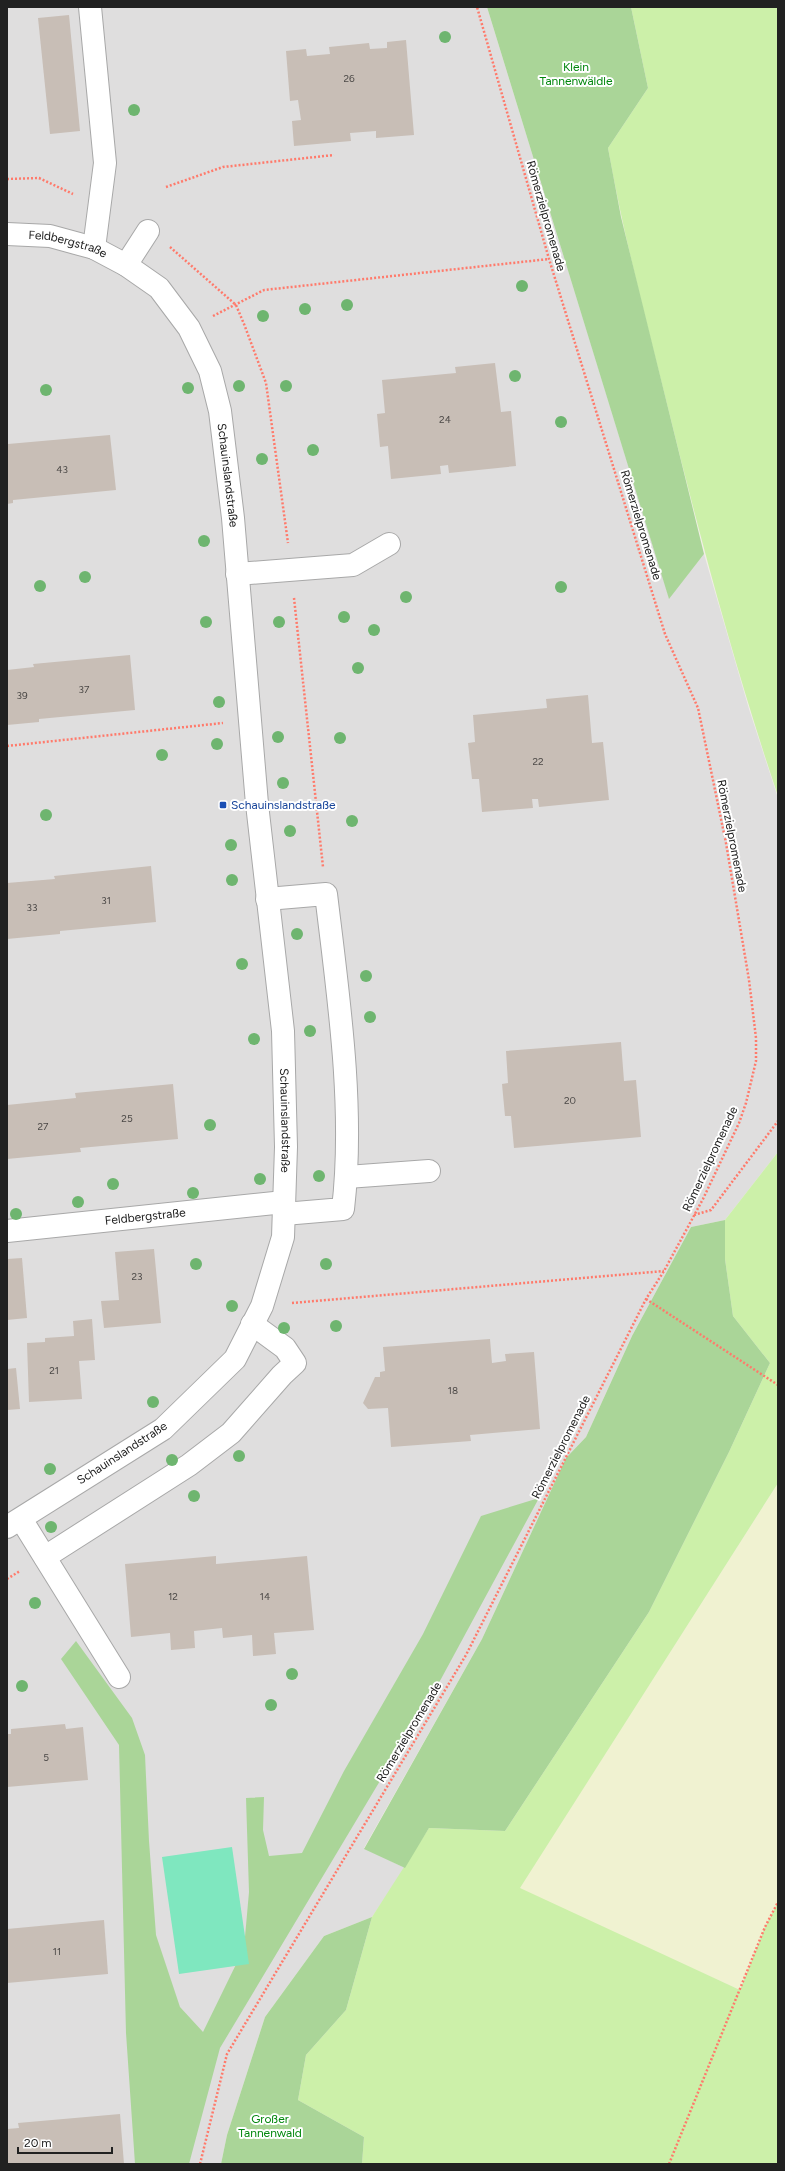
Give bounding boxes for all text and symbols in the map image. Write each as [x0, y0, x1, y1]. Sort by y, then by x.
park label: Klein Tannenwäldle [540, 60, 613, 88]
house number: 26 [343, 72, 355, 85]
street label: Römerzielpromenade [523, 159, 569, 273]
street label: Feldbergstraße [28, 228, 110, 261]
house number: 24 [439, 413, 451, 426]
street label: Schauinslandstraße [215, 423, 241, 528]
house number: 43 [56, 463, 68, 476]
street label: Römerzielpromenade [618, 468, 665, 582]
house number: 37 [79, 683, 90, 696]
house number: 39 [16, 689, 28, 702]
house number: 22 [532, 755, 544, 768]
street label: Römerzielpromenade [714, 778, 750, 894]
place label: Schauinslandstraße [231, 798, 336, 812]
marker: Schauinslandstraße [218, 800, 228, 810]
house number: 31 [101, 894, 111, 907]
house number: 33 [27, 901, 37, 914]
street label: Schauinslandstraße [277, 1068, 293, 1173]
house number: 20 [564, 1094, 576, 1107]
street label: Römerzielpromenade [679, 1104, 741, 1214]
house number: 25 [121, 1112, 133, 1125]
house number: 27 [38, 1120, 49, 1133]
street label: Feldbergstraße [104, 1205, 187, 1228]
house number: 23 [131, 1270, 143, 1283]
house number: 21 [49, 1364, 59, 1377]
house number: 18 [448, 1384, 458, 1397]
street label: Römerzielpromenade [529, 1392, 593, 1501]
street label: Schauinslandstraße [74, 1418, 170, 1487]
house number: 12 [168, 1590, 178, 1603]
house number: 14 [260, 1590, 270, 1603]
street label: Römerzielpromenade [374, 1679, 445, 1785]
house number: 5 [43, 1751, 49, 1764]
house number: 11 [53, 1945, 61, 1958]
park label: Großer Tannenwald [238, 2112, 302, 2140]
scale bar [18, 2129, 112, 2155]
text: 20 m [24, 2136, 52, 2150]

